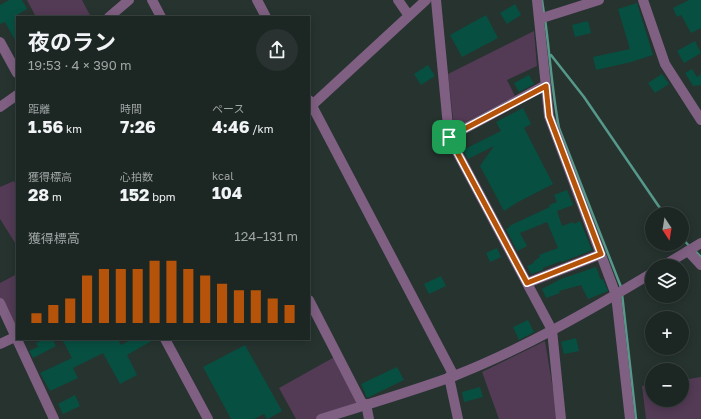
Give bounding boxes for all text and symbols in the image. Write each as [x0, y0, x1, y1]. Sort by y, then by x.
text: 夜のラン [28, 28, 116, 55]
button: share [256, 29, 298, 71]
text: 19:53 · 4 × 390 m [28, 57, 131, 73]
text: 距離 [28, 102, 50, 115]
text: 時間 [120, 102, 142, 115]
text: ペース [212, 102, 244, 115]
text: 1.56 [28, 116, 63, 137]
text: 7:26 [120, 116, 156, 137]
text: 4:46 [212, 116, 250, 137]
pin [432, 120, 466, 154]
text: km [63, 122, 82, 135]
text: /km [250, 122, 273, 135]
icon: arrive [438, 126, 460, 148]
text: kcal [212, 169, 234, 182]
text: 獲得標高 [28, 170, 72, 183]
text: 心拍数 [120, 170, 153, 183]
text: 104 [212, 182, 242, 203]
text: 28 [28, 184, 49, 205]
text: 152 [120, 184, 150, 205]
text: m [49, 190, 62, 203]
text: bpm [150, 190, 176, 203]
north arrow [645, 207, 689, 251]
map controls [645, 207, 689, 407]
text: 124–131 m [234, 228, 298, 244]
text: 獲得標高 [28, 230, 80, 246]
button: layers [645, 259, 689, 303]
button: + [645, 311, 689, 355]
button: − [645, 363, 689, 407]

